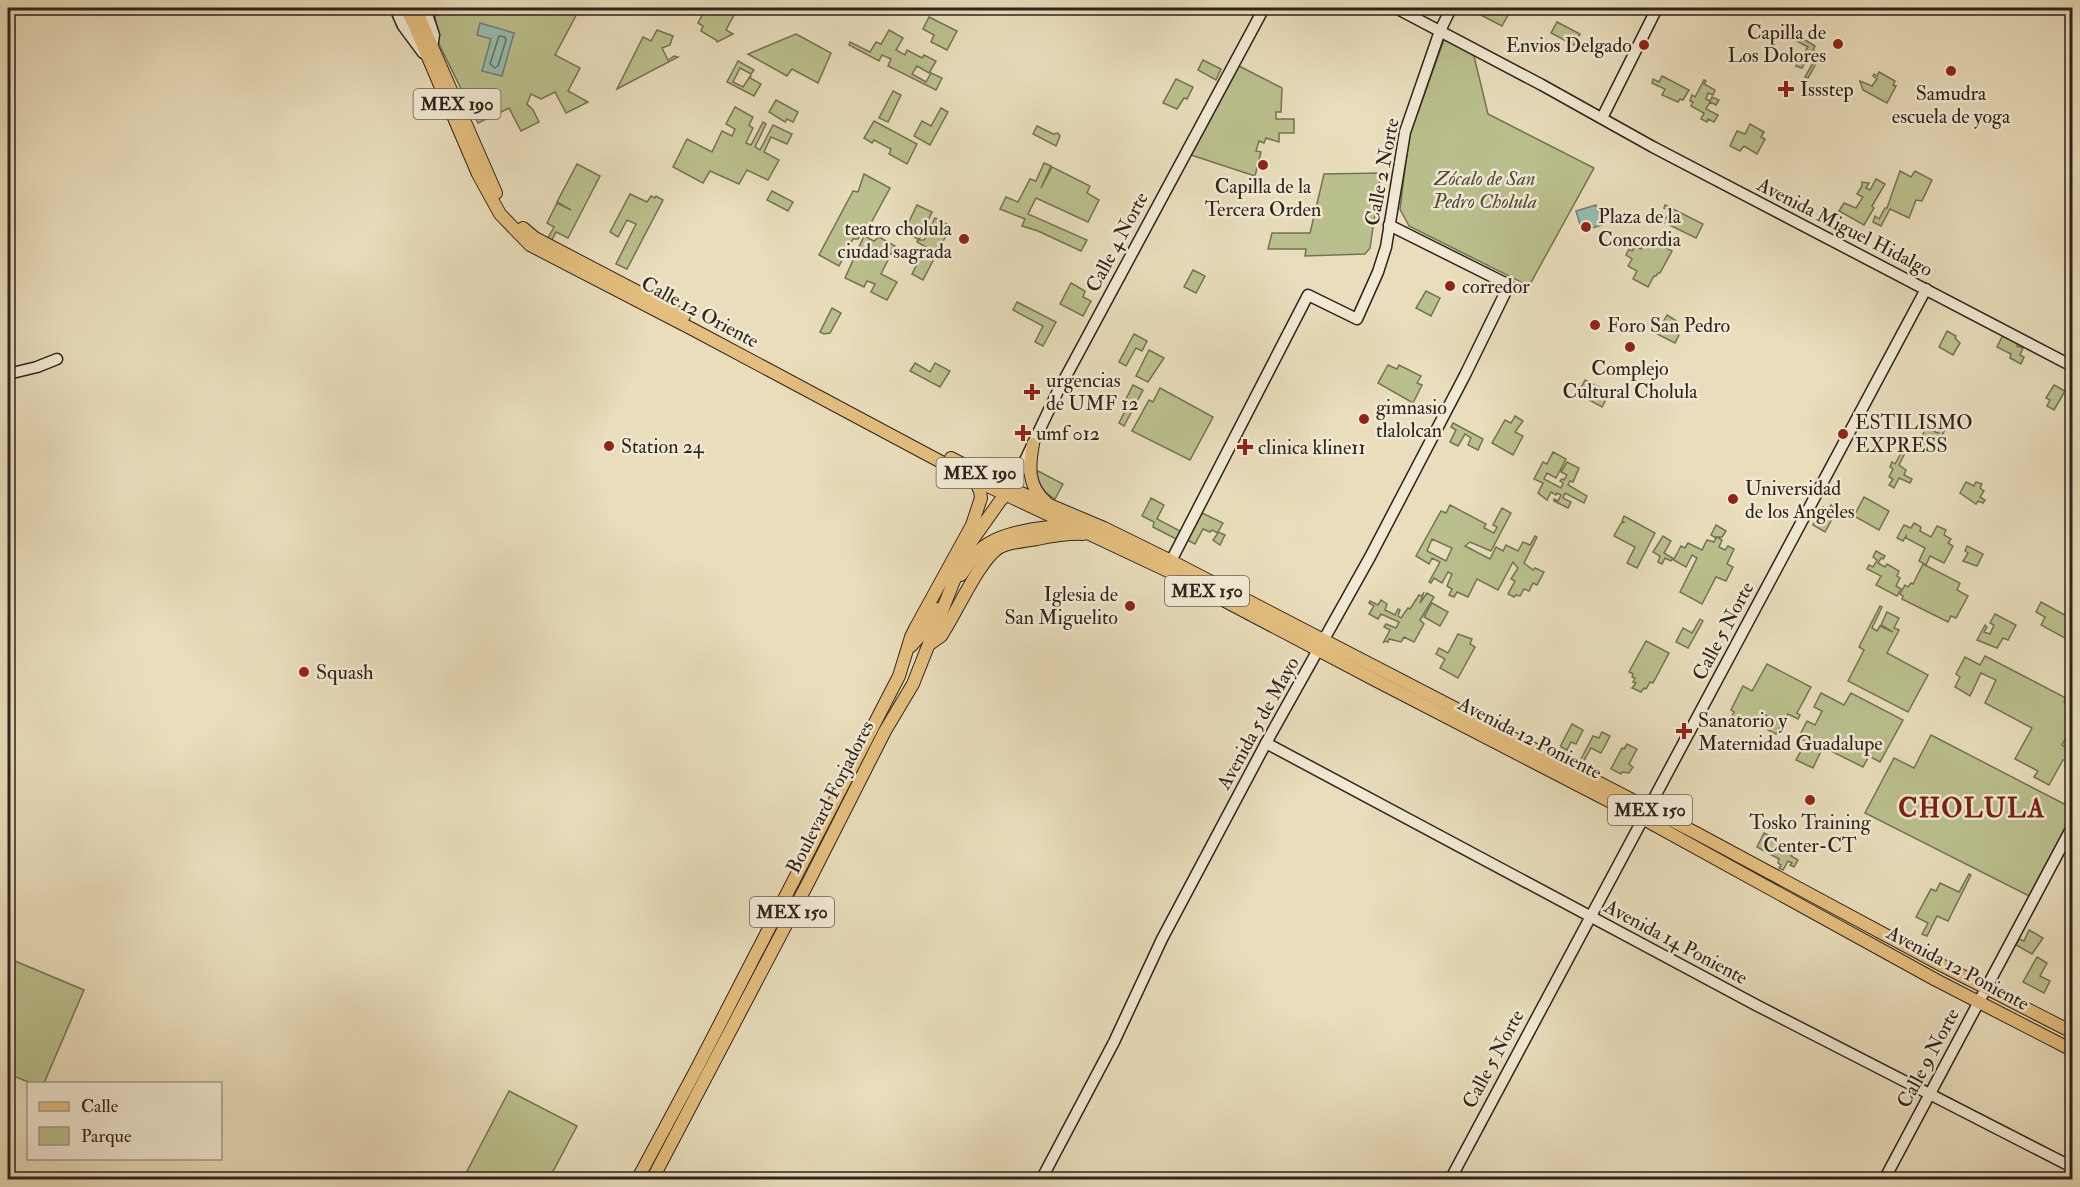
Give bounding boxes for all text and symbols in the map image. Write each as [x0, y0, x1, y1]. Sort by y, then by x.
place label: Capilla de Los Dolores [1728, 20, 1826, 68]
place label: Envios Delgado [1506, 33, 1632, 58]
marker: Capilla de Los Dolores [1831, 37, 1845, 51]
marker: Envios Delgado [1637, 38, 1651, 52]
marker: Samudra escuela de yoga [1944, 64, 1958, 78]
place label: Issstep [1800, 77, 1854, 103]
marker: Issstep [1777, 80, 1795, 98]
place label: Samudra escuela de yoga [1892, 81, 2011, 129]
road number: MEX 190 [414, 89, 500, 119]
street label: Calle 2 Norte [1359, 116, 1405, 228]
marker: Capilla de la Tercera Orden [1256, 158, 1270, 172]
park label: Zócalo de San Pedro Cholula [1432, 166, 1537, 214]
street label: Avenida Miguel Hidalgo [1752, 171, 1937, 282]
place label: Capilla de la Tercera Orden [1205, 174, 1321, 222]
street label: Calle 4 Norte [1080, 188, 1154, 296]
place label: Plaza de la Concordia [1598, 204, 1682, 252]
place label: teatro cholula ciudad sagrada [838, 216, 953, 264]
marker: Plaza de la Concordia [1579, 220, 1593, 234]
marker: teatro cholula ciudad sagrada [957, 232, 971, 246]
street label: Calle 12 Oriente [637, 271, 763, 353]
place label: corredor [1462, 274, 1530, 299]
marker: corredor [1443, 279, 1457, 293]
place label: Foro San Pedro [1607, 313, 1730, 338]
marker: Foro San Pedro [1588, 318, 1602, 332]
marker: Complejo Cultural Cholula [1623, 340, 1637, 354]
place label: Complejo Cultural Cholula [1562, 356, 1698, 404]
place label: urgencias de UMF 12 [1046, 368, 1139, 416]
marker: urgencias de UMF 12 [1023, 383, 1041, 401]
place label: gimnasio tlalolcan [1376, 395, 1447, 443]
place label: ESTILISMO EXPRESS [1855, 410, 1973, 458]
marker: gimnasio tlalolcan [1357, 412, 1371, 426]
place label: umf 012 [1036, 421, 1100, 446]
marker: umf 012 [1014, 424, 1032, 442]
marker: ESTILISMO EXPRESS [1836, 427, 1850, 441]
place label: Station 24 [621, 434, 705, 459]
place label: clinica kline11 [1258, 435, 1366, 460]
marker: clinica kline11 [1236, 438, 1254, 456]
marker: Station 24 [602, 439, 616, 453]
road number: MEX 190 [936, 458, 1024, 488]
place label: Universidad de los Angeles [1745, 476, 1855, 524]
marker: Universidad de los Angeles [1726, 492, 1740, 506]
road number: MEX 150 [1165, 576, 1249, 606]
street label: Calle 5 Norte [1687, 578, 1759, 684]
place label: Iglesia de San Miguelito [1004, 582, 1118, 630]
marker: Iglesia de San Miguelito [1123, 599, 1137, 613]
street label: Avenida 5 de Mayo [1211, 652, 1305, 795]
place label: Squash [316, 660, 374, 685]
marker: Squash [297, 665, 311, 679]
street label: Avenida 12 Poniente [1453, 691, 1606, 785]
place label: Sanatorio y Maternidad Guadalupe [1698, 708, 1883, 757]
street label: Boulevard Forjadores [781, 716, 879, 878]
marker: Sanatorio y Maternidad Guadalupe [1675, 722, 1693, 740]
marker: Tosko Training Center-CT [1803, 793, 1817, 807]
district label: CHOLULA [1898, 793, 2046, 825]
road number: MEX 150 [1608, 795, 1692, 825]
place label: Tosko Training Center-CT [1749, 810, 1872, 858]
street label: Avenida 14 Poniente [1599, 893, 1752, 990]
road number: MEX 150 [750, 897, 834, 927]
street label: Avenida 12 Poniente [1881, 919, 2034, 1016]
street label: Calle 9 Norte [1891, 1004, 1965, 1112]
street label: Calle 5 Norte [1457, 1006, 1529, 1112]
legend [27, 1082, 222, 1160]
text: Calle [81, 1095, 119, 1118]
text: Parque [81, 1125, 132, 1148]

